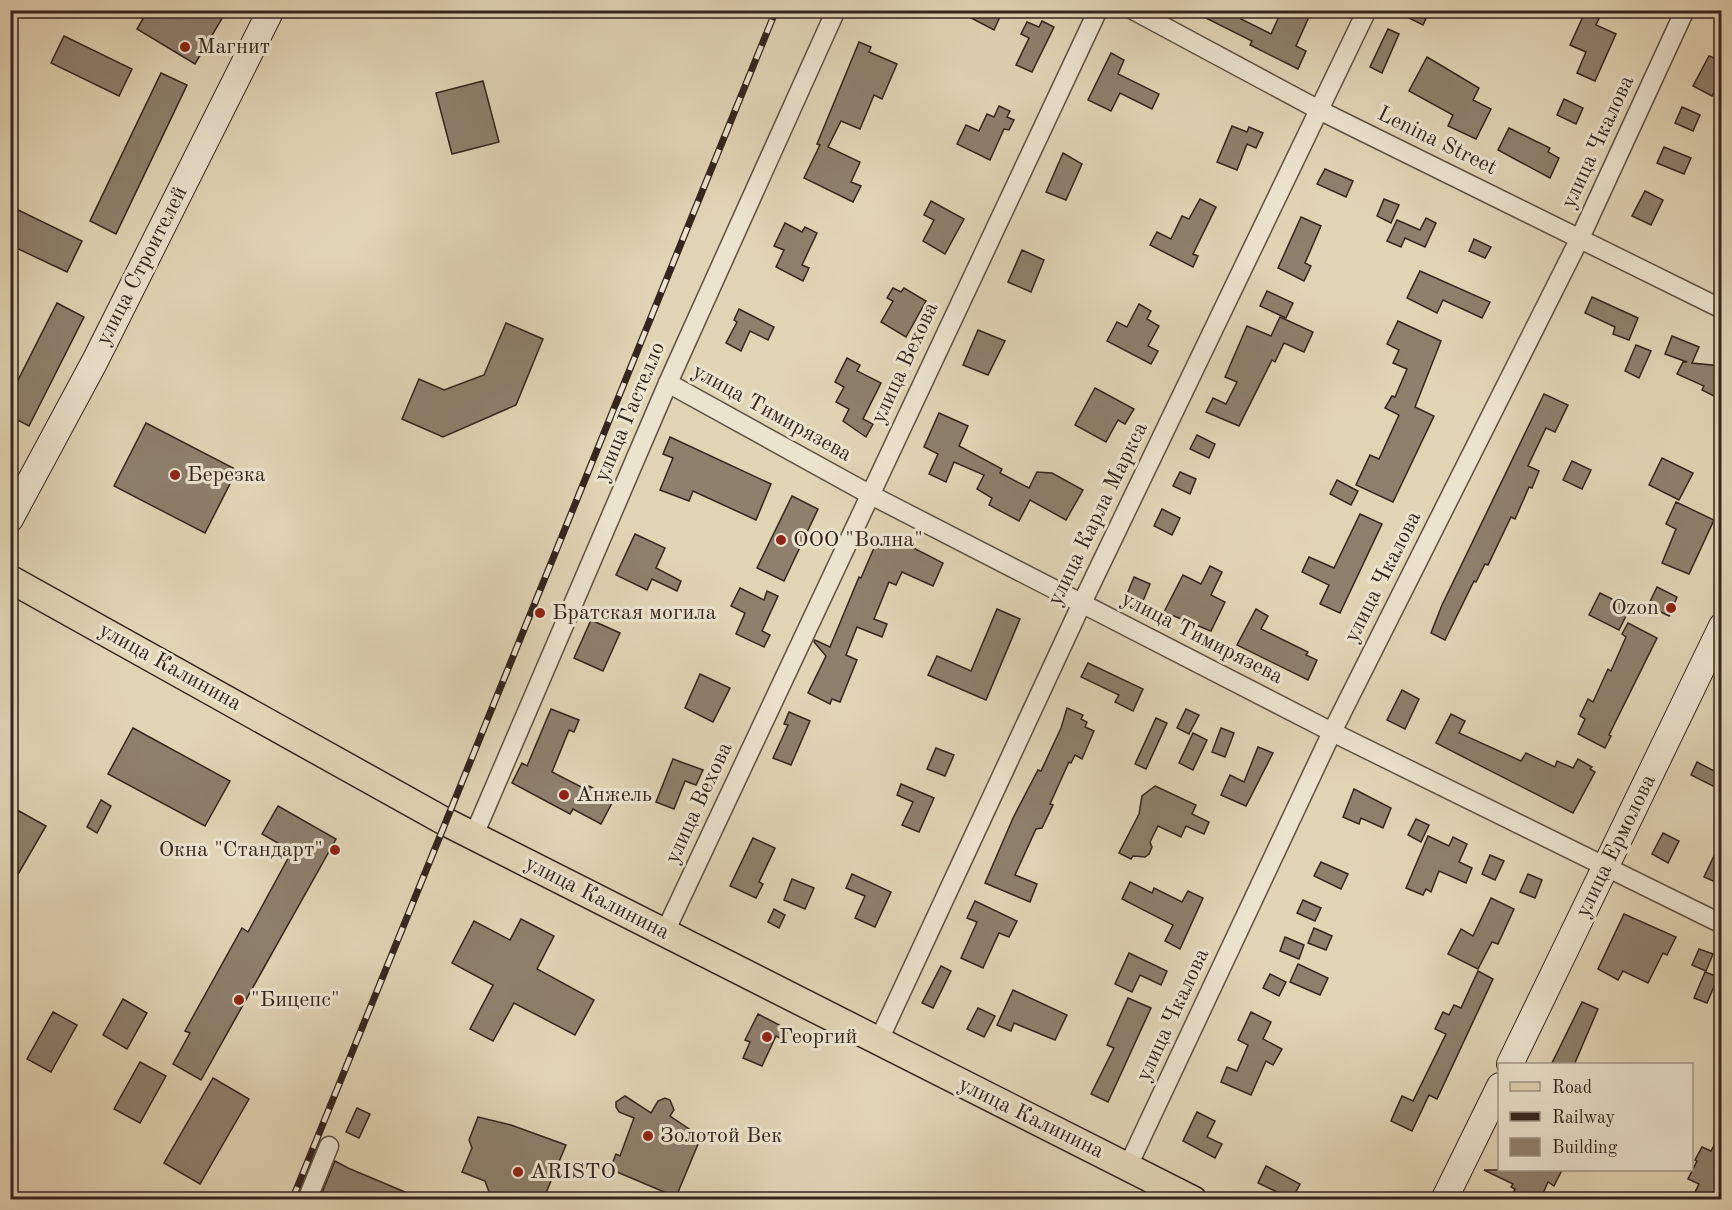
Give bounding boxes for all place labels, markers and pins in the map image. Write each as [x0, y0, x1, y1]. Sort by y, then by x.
place label: Магнит [197, 36, 270, 58]
marker: Магнит [178, 40, 192, 54]
place label: Березка [187, 464, 266, 486]
marker: Березка [168, 468, 182, 482]
place label: ООО "Волна" [793, 529, 923, 551]
marker: ООО "Волна" [774, 533, 788, 547]
place label: Ozon [1611, 597, 1659, 619]
marker: Ozon [1664, 601, 1678, 615]
place label: Братская могила [552, 602, 716, 624]
marker: Братская могила [533, 606, 547, 620]
place label: Анжель [576, 784, 652, 806]
marker: Анжель [557, 788, 571, 802]
place label: Окна "Стандарт" [159, 839, 323, 861]
marker: Окна "Стандарт" [328, 843, 342, 857]
place label: "Бицепс" [251, 989, 340, 1011]
marker: "Бицепс" [232, 993, 246, 1007]
place label: Георгий [779, 1026, 857, 1048]
marker: Георгий [760, 1030, 774, 1044]
place label: Золотой Век [660, 1125, 782, 1147]
marker: Золотой Век [641, 1129, 655, 1143]
place label: ARISTO [530, 1161, 616, 1183]
marker: ARISTO [511, 1165, 525, 1179]

